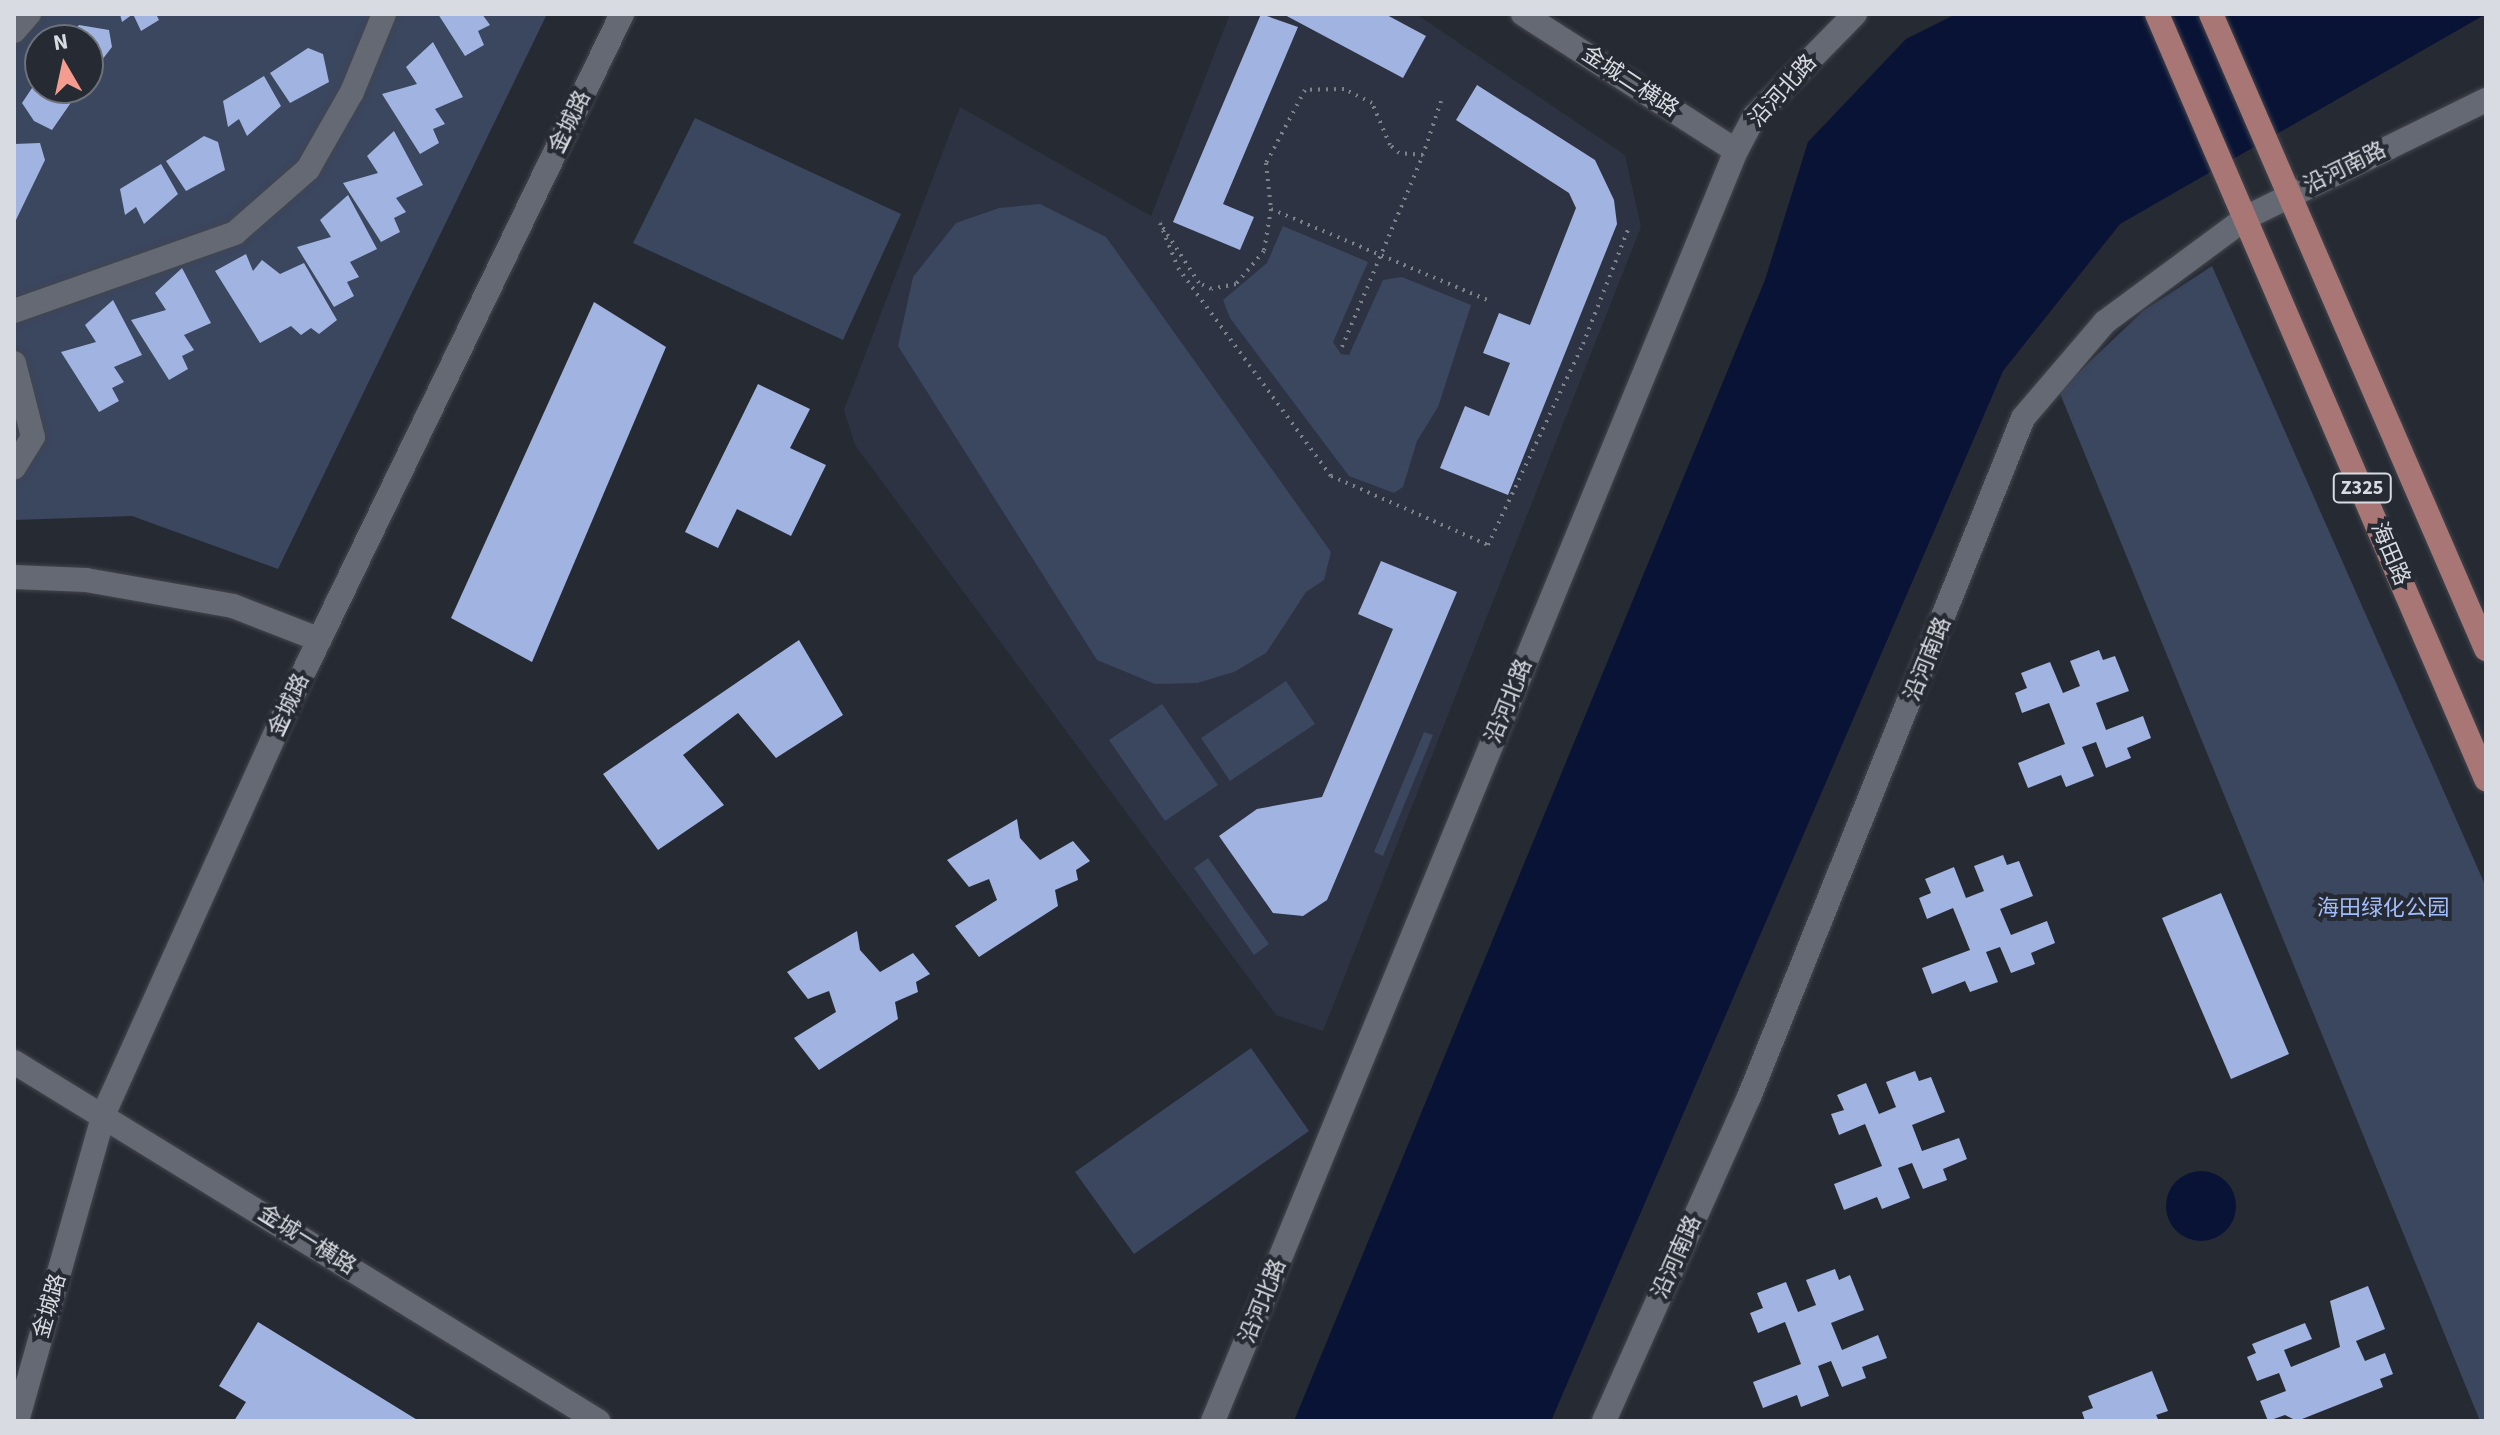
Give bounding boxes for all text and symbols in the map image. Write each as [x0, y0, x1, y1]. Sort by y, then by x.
north arrow [24, 24, 104, 104]
text: N [51, 25, 70, 59]
street label: 金城二横路 [1577, 41, 1683, 123]
street label: 沿河北路 [1744, 49, 1822, 133]
street label: 金城路 [544, 87, 596, 157]
street label: 沿河南路 [2300, 137, 2390, 199]
road number: Z325 [2332, 472, 2392, 504]
street label: 海田路 [2365, 518, 2415, 590]
street label: 沿河南路 [1899, 613, 1957, 705]
street label: 沿河北路 [1480, 655, 1538, 747]
street label: 金城路 [263, 670, 315, 740]
park label: 海田绿化公园 [2317, 896, 2449, 922]
street label: 金城一横路 [253, 1200, 361, 1280]
street label: 沿河南路 [1647, 1211, 1707, 1303]
street label: 沿河北路 [1234, 1255, 1292, 1347]
street label: 金城路 [28, 1271, 72, 1341]

